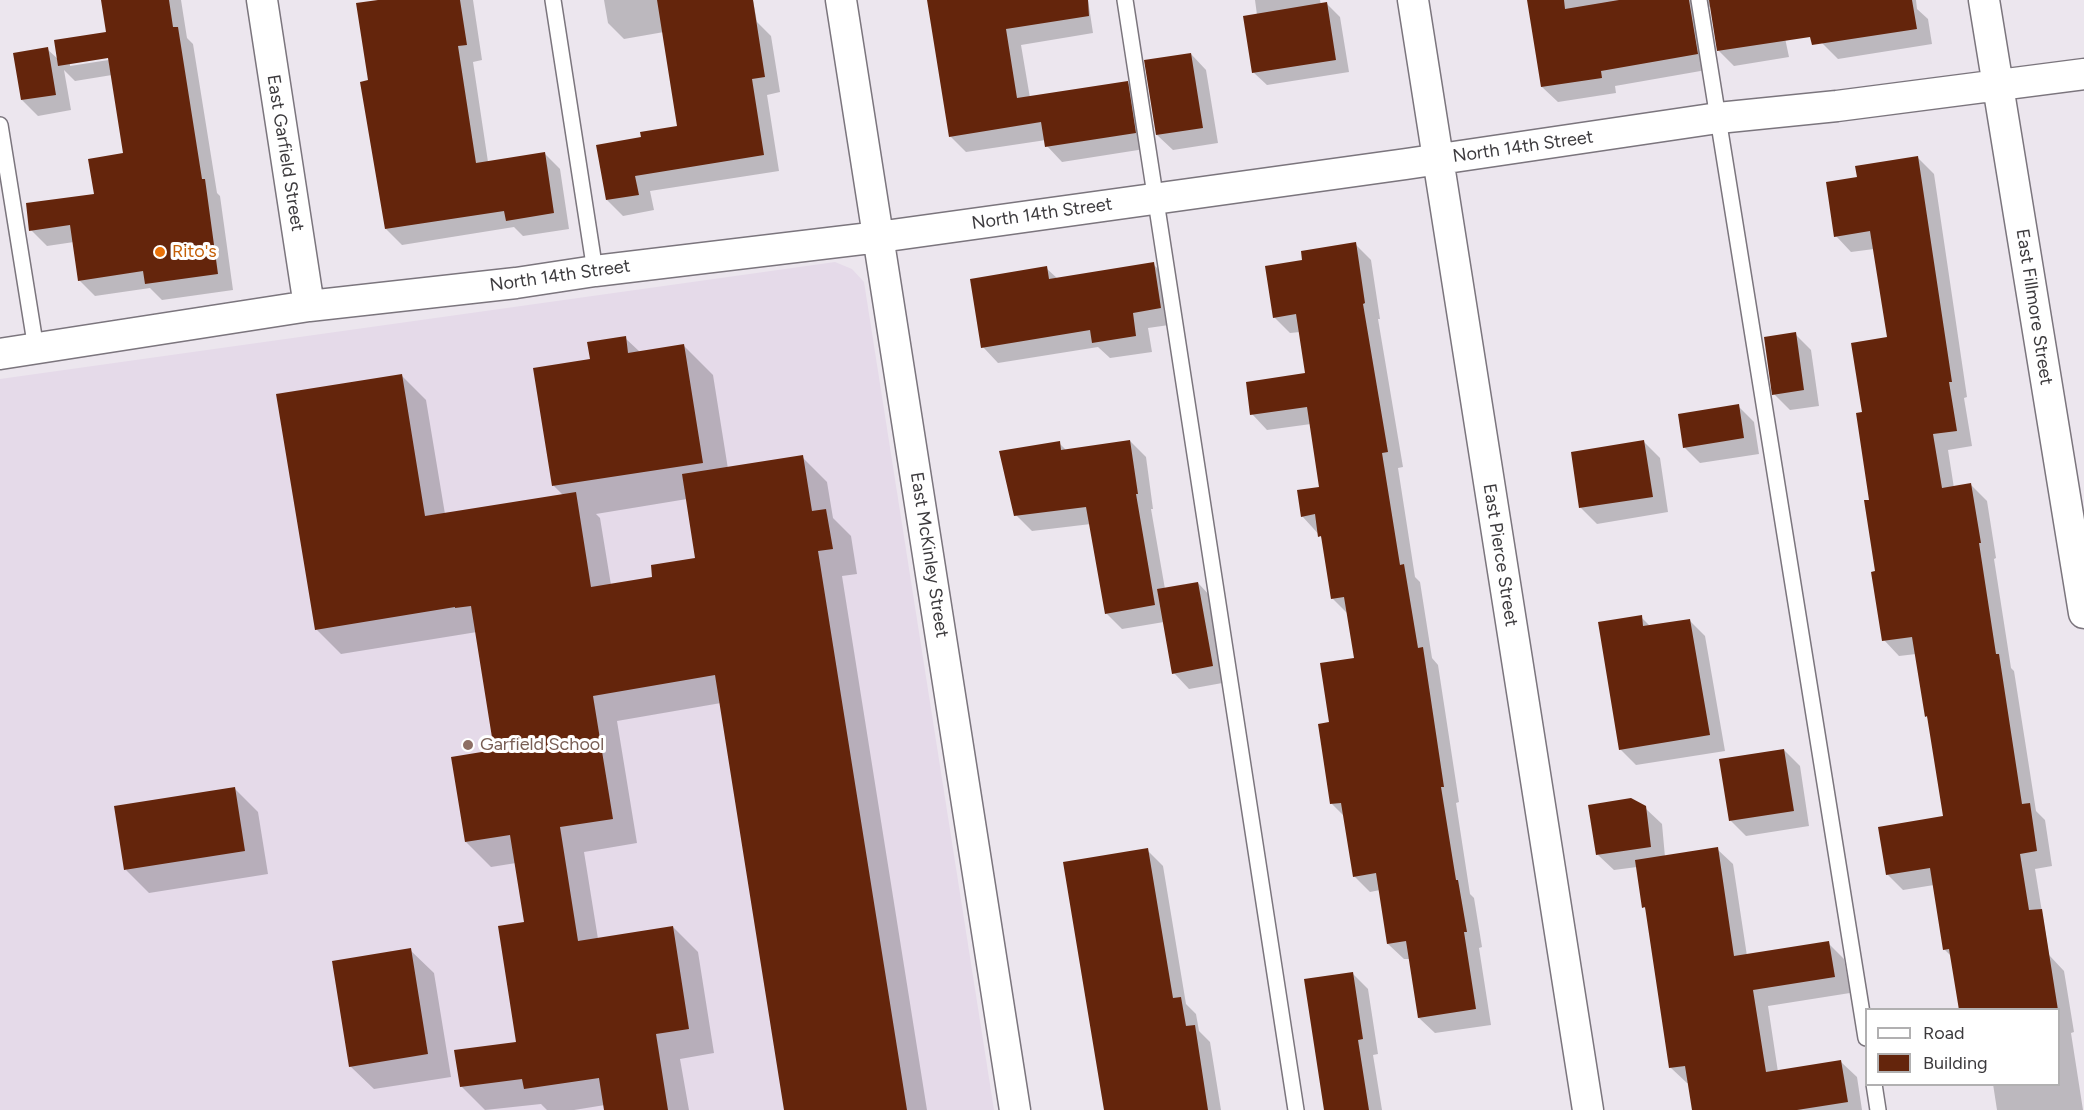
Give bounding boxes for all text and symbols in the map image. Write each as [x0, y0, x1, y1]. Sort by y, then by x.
street label: East Garfield Street [262, 73, 308, 233]
street label: North 14th Street [1451, 126, 1595, 168]
street label: North 14th Street [970, 193, 1114, 235]
street label: East Fillmore Street [2011, 227, 2057, 387]
place label: Rito's [172, 241, 217, 263]
marker: Rito's [153, 245, 167, 259]
street label: North 14th Street [488, 255, 632, 297]
street label: East McKinley Street [905, 471, 953, 639]
street label: East Pierce Street [1478, 482, 1522, 628]
place label: Garfield School [480, 734, 604, 756]
marker: Garfield School [461, 738, 475, 752]
legend [1865, 1008, 2060, 1086]
text: Road [1923, 1022, 1964, 1044]
text: Building [1923, 1052, 1988, 1074]

